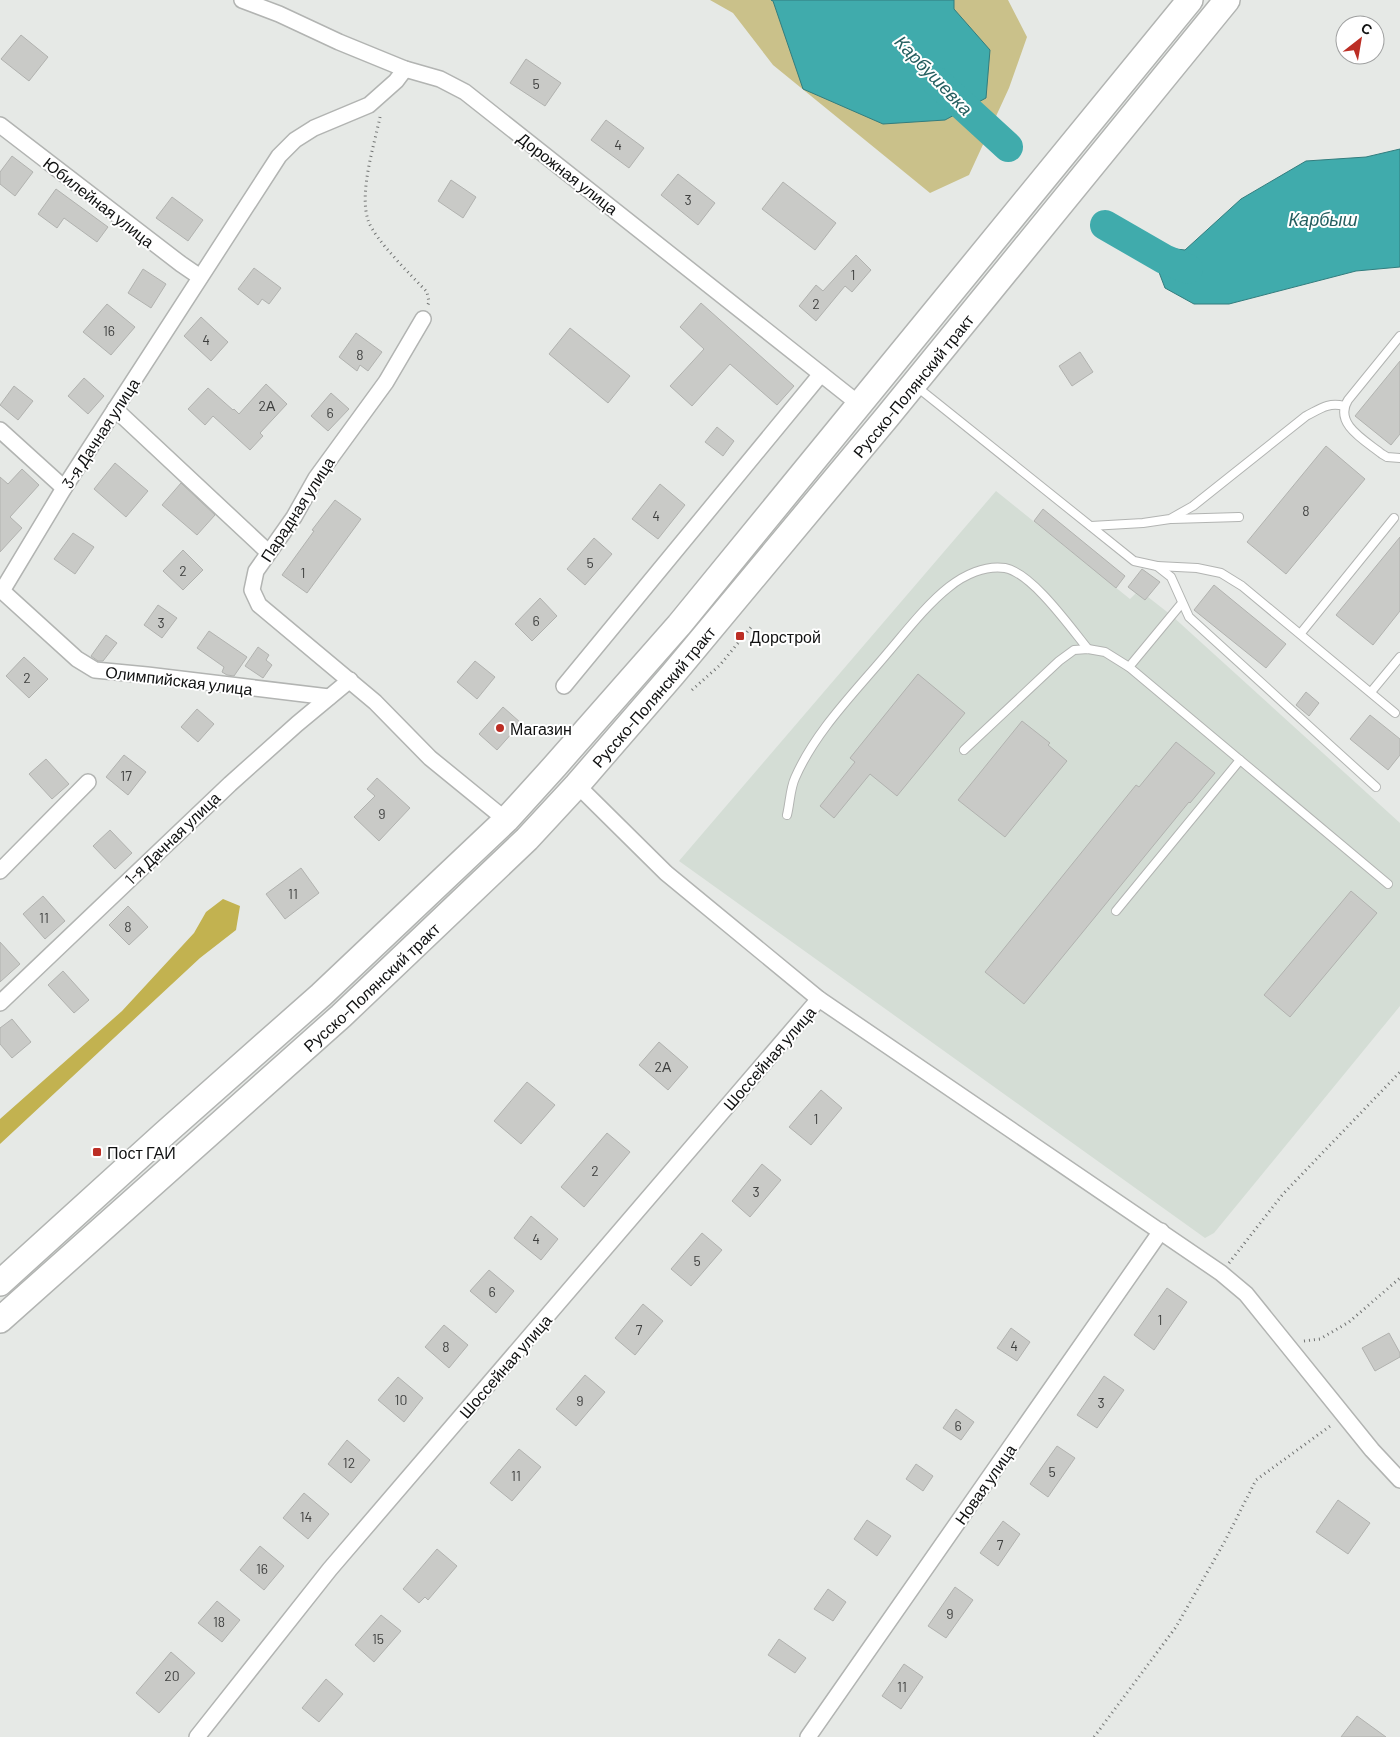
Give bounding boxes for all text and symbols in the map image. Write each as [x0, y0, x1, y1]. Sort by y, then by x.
north arrow [1335, 15, 1385, 65]
text: С [1358, 19, 1376, 38]
water label: Карбушевка [891, 31, 977, 119]
house number: 5 [532, 75, 540, 92]
street label: Дорожная улица [514, 128, 622, 218]
house number: 4 [614, 136, 622, 153]
street label: Юбилейная улица [40, 153, 158, 251]
house number: 3 [684, 191, 692, 208]
water label: Карбыш [1289, 208, 1358, 230]
house number: 1 [851, 266, 855, 283]
house number: 2 [812, 295, 820, 312]
street label: Русско-Полянский тракт [848, 309, 977, 461]
house number: 16 [103, 322, 115, 339]
house number: 4 [202, 331, 210, 348]
house number: 8 [356, 346, 364, 363]
street label: 3-я Дачная улица [57, 374, 143, 492]
house number: 2А [259, 397, 276, 414]
house number: 6 [326, 404, 334, 421]
street label: Парадная улица [256, 453, 338, 565]
house number: 8 [1302, 502, 1310, 519]
house number: 4 [652, 507, 660, 524]
house number: 5 [586, 554, 594, 571]
house number: 2 [179, 562, 187, 579]
house number: 1 [301, 564, 305, 581]
house number: 6 [532, 612, 540, 629]
house number: 3 [157, 614, 165, 631]
street label: Русско-Полянский тракт [588, 621, 719, 771]
place label: Дорстрой [750, 627, 821, 646]
marker: Дорстрой [734, 630, 746, 642]
street label: Олимпийская улица [104, 662, 254, 698]
house number: 2 [23, 669, 31, 686]
place label: Магазин [510, 719, 572, 738]
marker: Магазин [494, 722, 506, 734]
house number: 17 [120, 767, 132, 784]
street label: 1-я Дачная улица [120, 788, 224, 888]
house number: 9 [378, 805, 386, 822]
house number: 11 [288, 885, 298, 902]
house number: 11 [39, 909, 49, 926]
house number: 8 [124, 918, 132, 935]
street label: Русско-Полянский тракт [299, 918, 444, 1055]
street label: Шоссейная улица [719, 1002, 819, 1114]
house number: 2А [655, 1058, 672, 1075]
house number: 1 [814, 1110, 818, 1127]
place label: Пост ГАИ [107, 1143, 176, 1162]
marker: Пост ГАИ [91, 1146, 103, 1158]
house number: 2 [591, 1162, 599, 1179]
house number: 3 [752, 1183, 760, 1200]
house number: 4 [532, 1230, 540, 1247]
house number: 5 [693, 1252, 701, 1269]
house number: 6 [488, 1283, 496, 1300]
street label: Шоссейная улица [455, 1310, 555, 1422]
house number: 1 [1158, 1311, 1162, 1328]
house number: 7 [636, 1321, 643, 1338]
house number: 4 [1010, 1337, 1018, 1354]
house number: 8 [442, 1338, 450, 1355]
house number: 10 [395, 1391, 407, 1408]
house number: 9 [576, 1392, 584, 1409]
house number: 3 [1097, 1394, 1105, 1411]
house number: 6 [954, 1417, 962, 1434]
street label: Новая улица [950, 1440, 1020, 1528]
house number: 12 [343, 1454, 355, 1471]
house number: 5 [1048, 1463, 1056, 1480]
house number: 11 [511, 1467, 521, 1484]
house number: 14 [300, 1508, 312, 1525]
house number: 7 [997, 1536, 1004, 1553]
house number: 16 [256, 1560, 268, 1577]
house number: 9 [946, 1605, 954, 1622]
house number: 18 [213, 1613, 225, 1630]
house number: 15 [372, 1630, 384, 1647]
house number: 20 [164, 1667, 180, 1684]
house number: 11 [897, 1678, 907, 1695]

